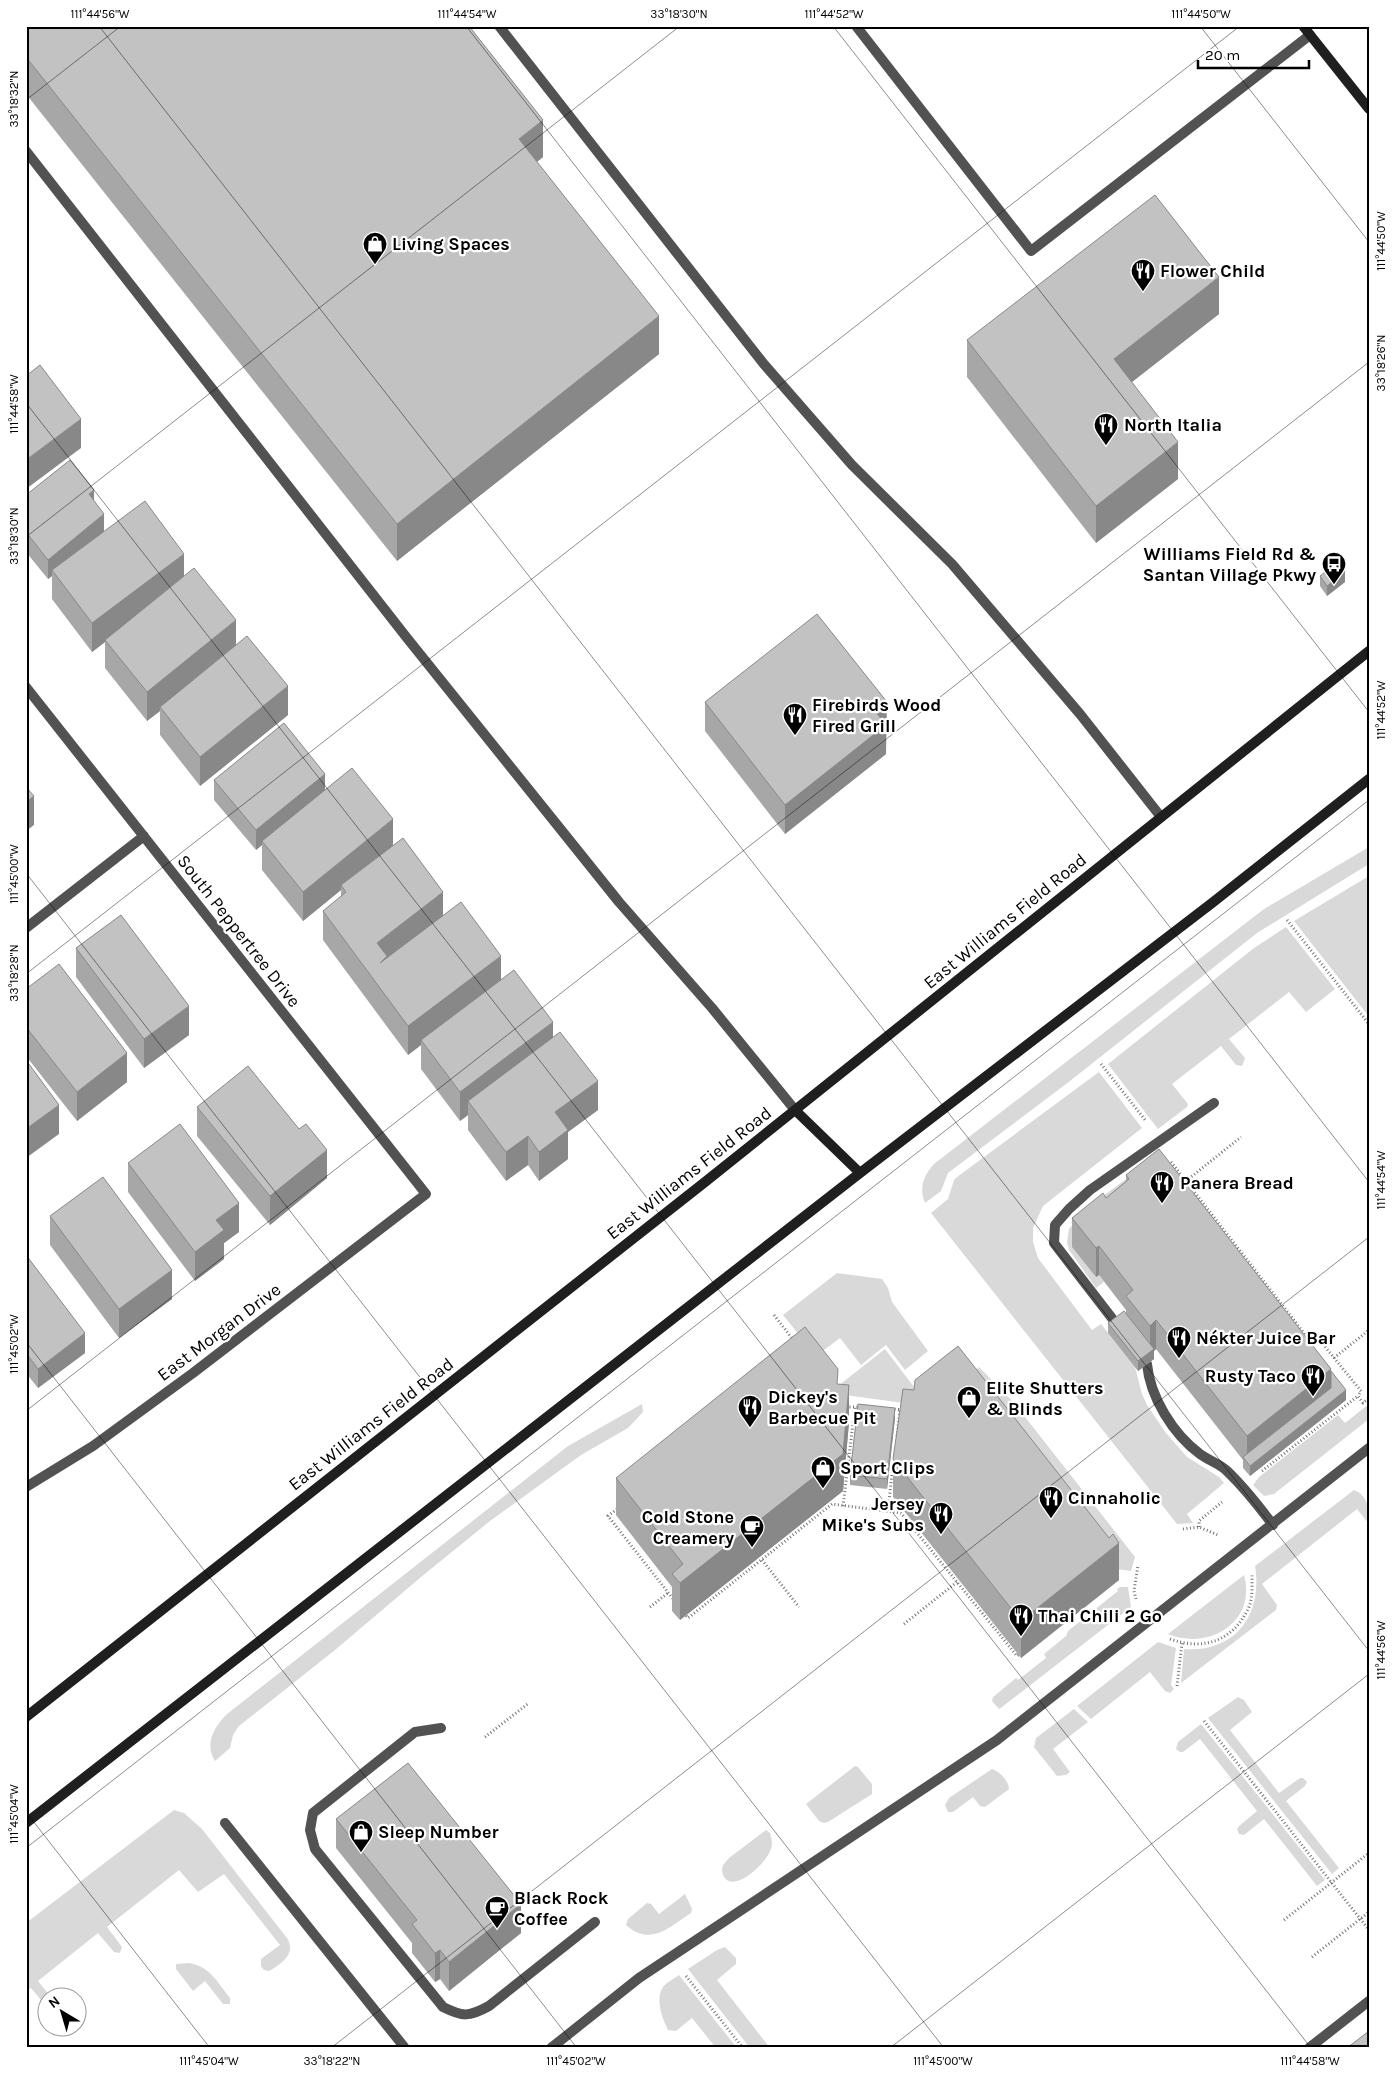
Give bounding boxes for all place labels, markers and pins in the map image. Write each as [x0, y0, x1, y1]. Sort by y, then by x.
shop icon: Living Spaces [362, 231, 388, 265]
place label: Living Spaces [392, 233, 510, 255]
restaurant icon: Flower Child [1130, 258, 1156, 292]
place label: Flower Child [1160, 260, 1265, 282]
restaurant icon: North Italia [1093, 412, 1119, 446]
place label: North Italia [1124, 414, 1222, 436]
place label: Williams Field Rd & Santan Village Pkwy [1143, 543, 1316, 586]
bus stop icon: Williams Field Rd & Santan Village Pkwy [1321, 551, 1347, 585]
place label: Firebirds Wood Fired Grill [812, 694, 941, 737]
restaurant icon: Firebirds Wood Fired Grill [782, 702, 808, 736]
restaurant icon: Panera Bread [1149, 1170, 1175, 1204]
place label: Panera Bread [1180, 1172, 1294, 1194]
restaurant icon: Nékter Juice Bar [1166, 1325, 1192, 1359]
place label: Nékter Juice Bar [1196, 1327, 1335, 1349]
restaurant icon: Rusty Taco [1300, 1363, 1326, 1397]
place label: Rusty Taco [1205, 1365, 1296, 1387]
place label: Elite Shutters & Blinds [986, 1377, 1103, 1420]
shop icon: Elite Shutters & Blinds [956, 1385, 982, 1419]
place label: Dickey's Barbecue Pit [768, 1386, 876, 1429]
restaurant icon: Dickey's Barbecue Pit [737, 1394, 763, 1428]
shop icon: Sport Clips [810, 1455, 836, 1489]
place label: Sport Clips [840, 1457, 935, 1479]
restaurant icon: Cinnaholic [1038, 1485, 1064, 1519]
place label: Cinnaholic [1068, 1487, 1161, 1509]
place label: Jersey Mike's Subs [822, 1493, 924, 1536]
restaurant icon: Jersey Mike's Subs [928, 1501, 954, 1535]
place label: Cold Stone Creamery [642, 1506, 734, 1549]
cafe icon: Cold Stone Creamery [739, 1514, 765, 1548]
restaurant icon: Thai Chili 2 Go [1008, 1603, 1034, 1637]
place label: Thai Chili 2 Go [1038, 1605, 1162, 1627]
shop icon: Sleep Number [348, 1819, 374, 1853]
place label: Sleep Number [378, 1821, 499, 1843]
place label: Black Rock Coffee [514, 1887, 609, 1930]
cafe icon: Black Rock Coffee [484, 1895, 510, 1929]

